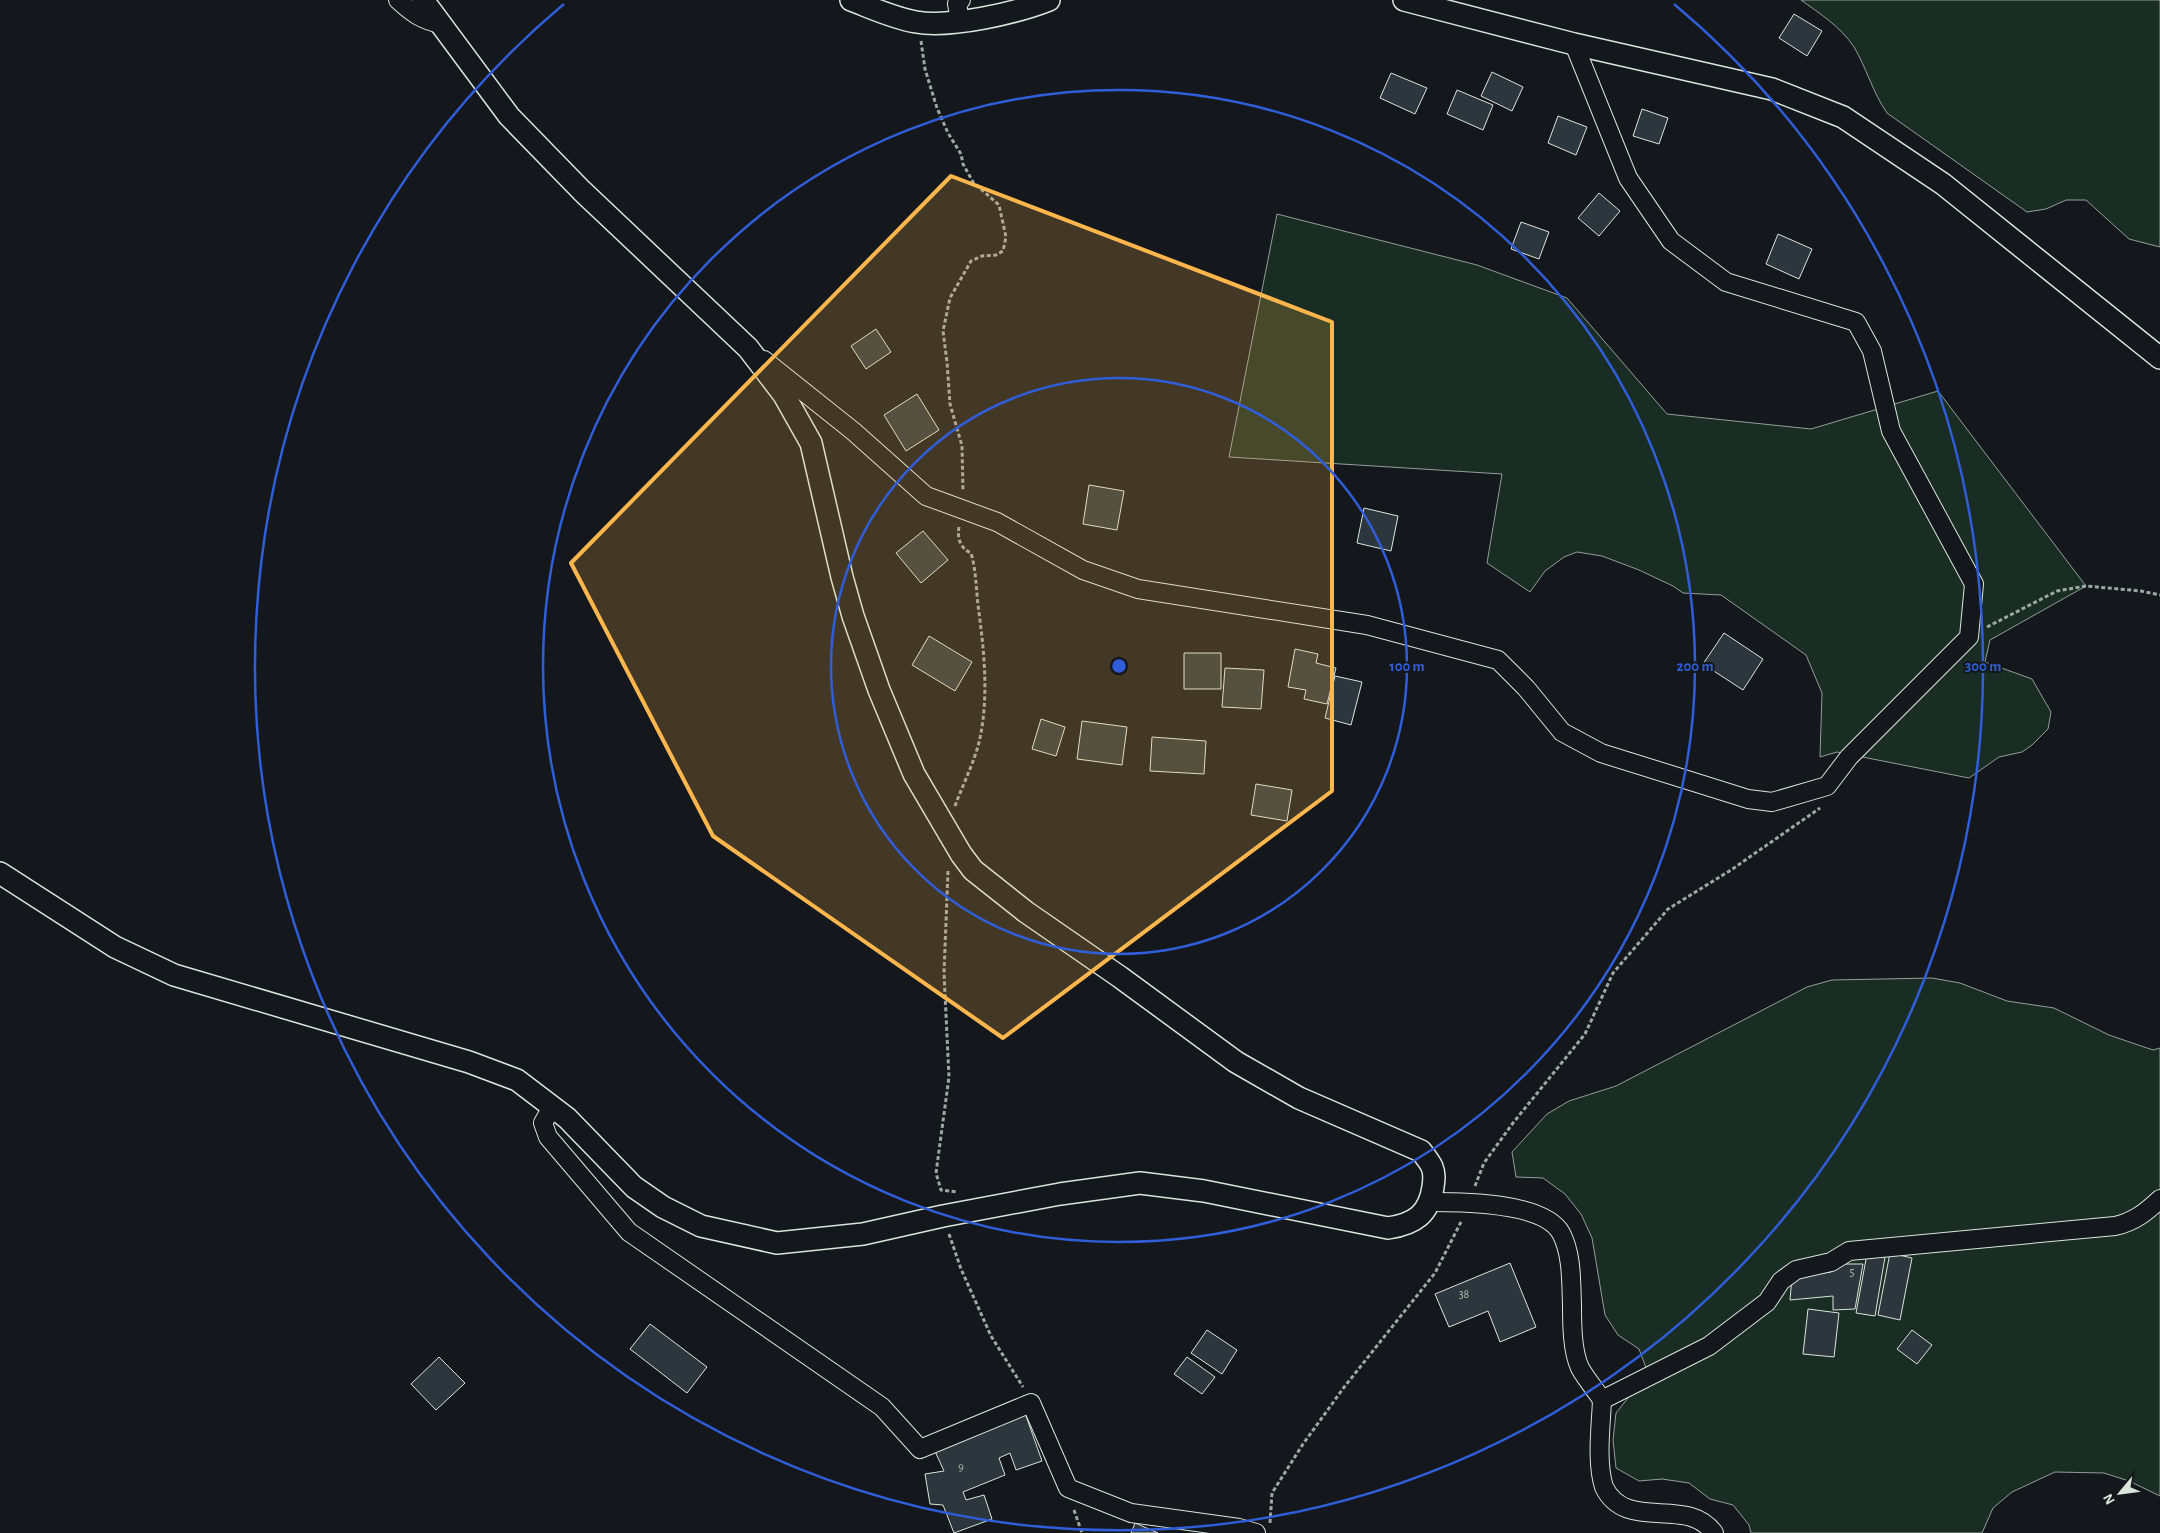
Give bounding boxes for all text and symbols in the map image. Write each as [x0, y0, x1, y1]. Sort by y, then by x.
centre of rings [1110, 657, 1128, 675]
text: 100 m [1389, 659, 1425, 674]
text: 200 m [1676, 659, 1714, 674]
text: 300 m [1965, 659, 2001, 674]
house number: 5 [1849, 1266, 1855, 1278]
house number: 38 [1459, 1288, 1470, 1300]
house number: 9 [958, 1461, 964, 1473]
north arrow [2095, 1468, 2145, 1518]
text: N [2101, 1491, 2118, 1506]

